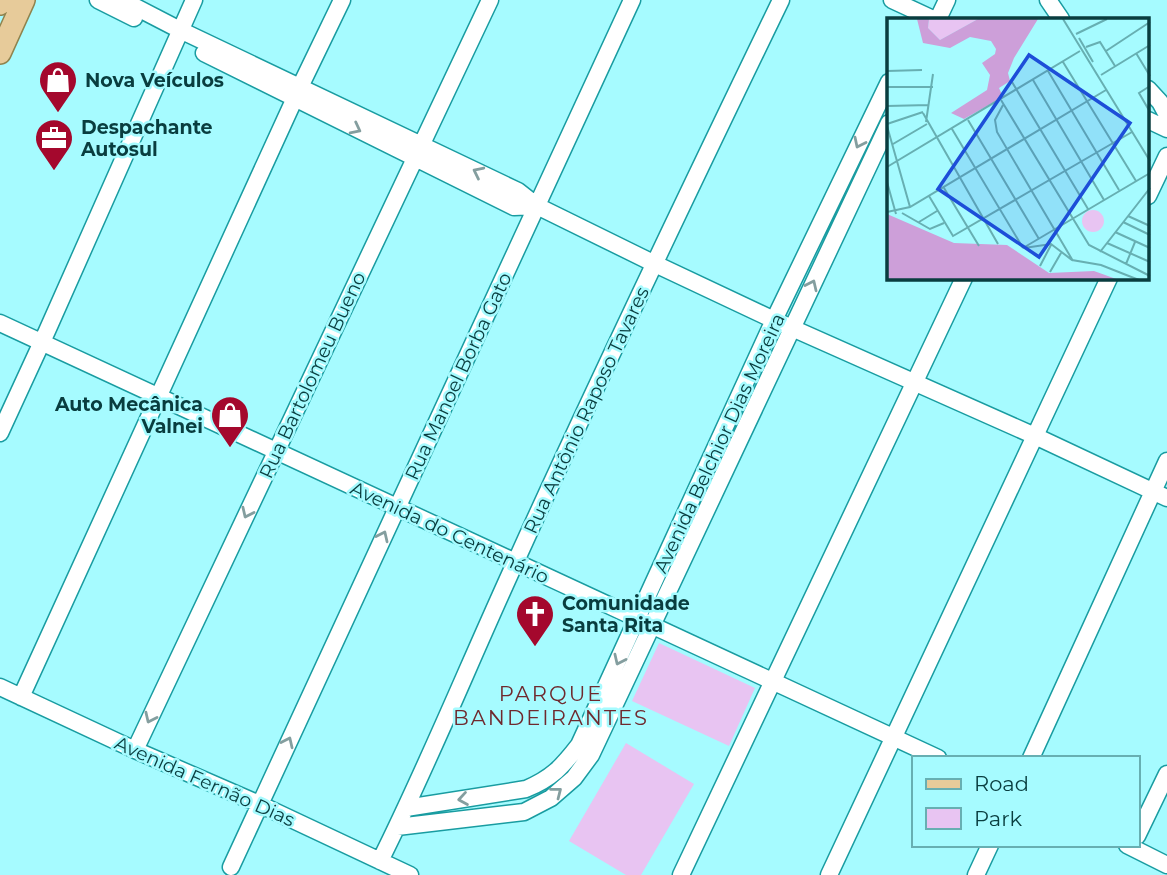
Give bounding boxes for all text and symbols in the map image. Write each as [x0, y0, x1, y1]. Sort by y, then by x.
inset map [887, 18, 1150, 280]
shop icon: Nova Veículos [37, 59, 79, 114]
place label: Nova Veículos [85, 69, 224, 92]
place label: Despachante Autosul [80, 116, 213, 161]
office icon: Despachante Autosul [33, 117, 75, 172]
one-way arrow [349, 121, 361, 135]
one-way arrow [854, 136, 868, 148]
one-way arrow [473, 166, 485, 180]
street label: Rua Bartolomeu Bueno [254, 268, 370, 482]
street label: Rua Manoel Borba Gato [400, 269, 517, 484]
one-way arrow [804, 280, 818, 292]
street label: Rua Antônio Raposo Tavares [519, 283, 654, 537]
street label: Avenida Belchior Dias Moreira [649, 310, 790, 577]
place label: Auto Mecânica Valnei [54, 393, 203, 438]
shop icon: Auto Mecânica Valnei [209, 394, 251, 449]
street label: Avenida do Centenário [347, 476, 553, 589]
one-way arrow [241, 506, 255, 518]
one-way arrow [375, 531, 389, 543]
place label: Comunidade Santa Rita [562, 592, 690, 637]
church icon: Comunidade Santa Rita [514, 593, 556, 648]
one-way arrow [613, 653, 627, 666]
district label: PARQUE BANDEIRANTES [453, 681, 649, 730]
one-way arrow [144, 711, 158, 723]
street label: Avenida Fernão Dias [111, 731, 298, 832]
one-way arrow [280, 737, 294, 749]
legend [912, 756, 1139, 847]
text: Road [974, 771, 1029, 796]
one-way arrow [549, 788, 561, 801]
one-way arrow [457, 791, 469, 806]
text: Park [974, 806, 1022, 831]

